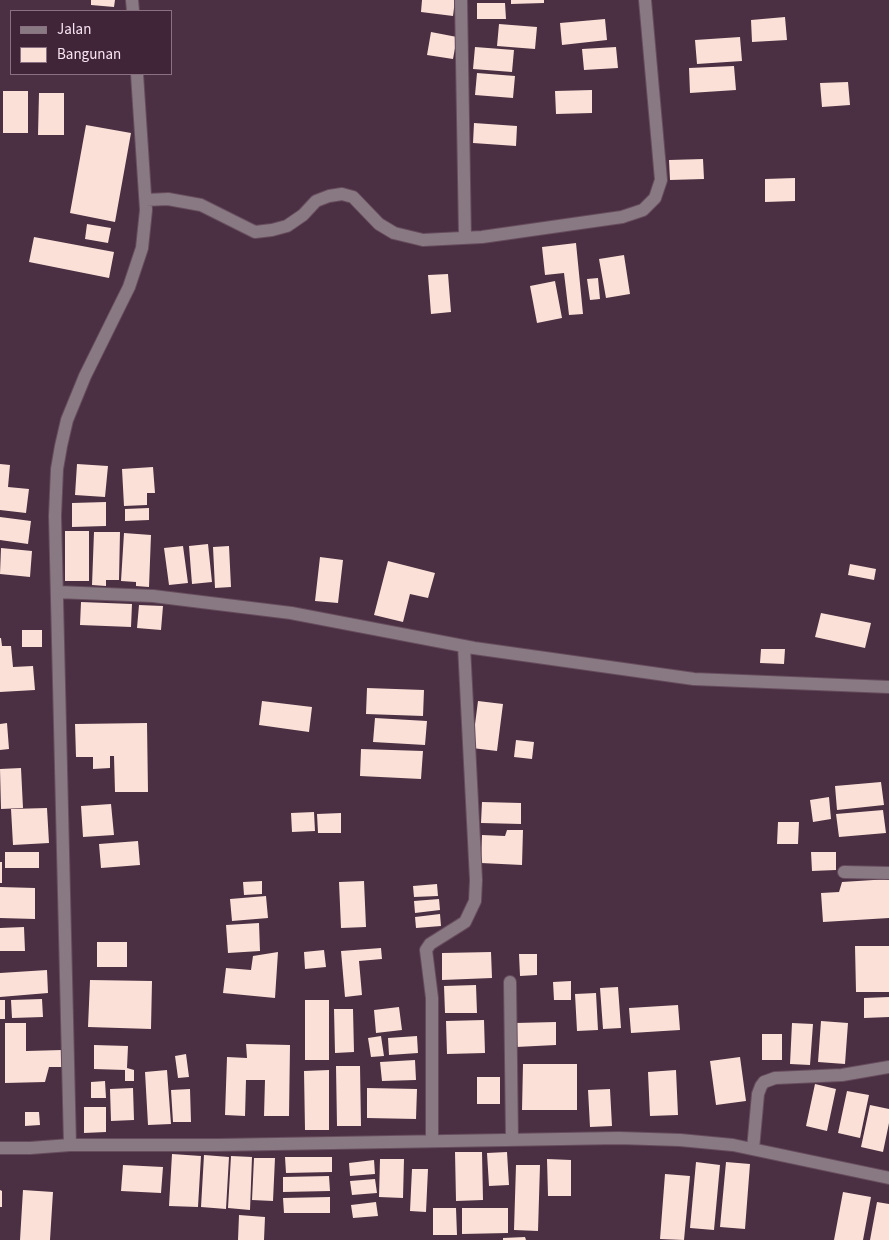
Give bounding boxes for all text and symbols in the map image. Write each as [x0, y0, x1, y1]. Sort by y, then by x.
legend [10, 10, 172, 75]
text: Jalan [57, 19, 91, 40]
text: Bangunan [57, 44, 121, 65]

